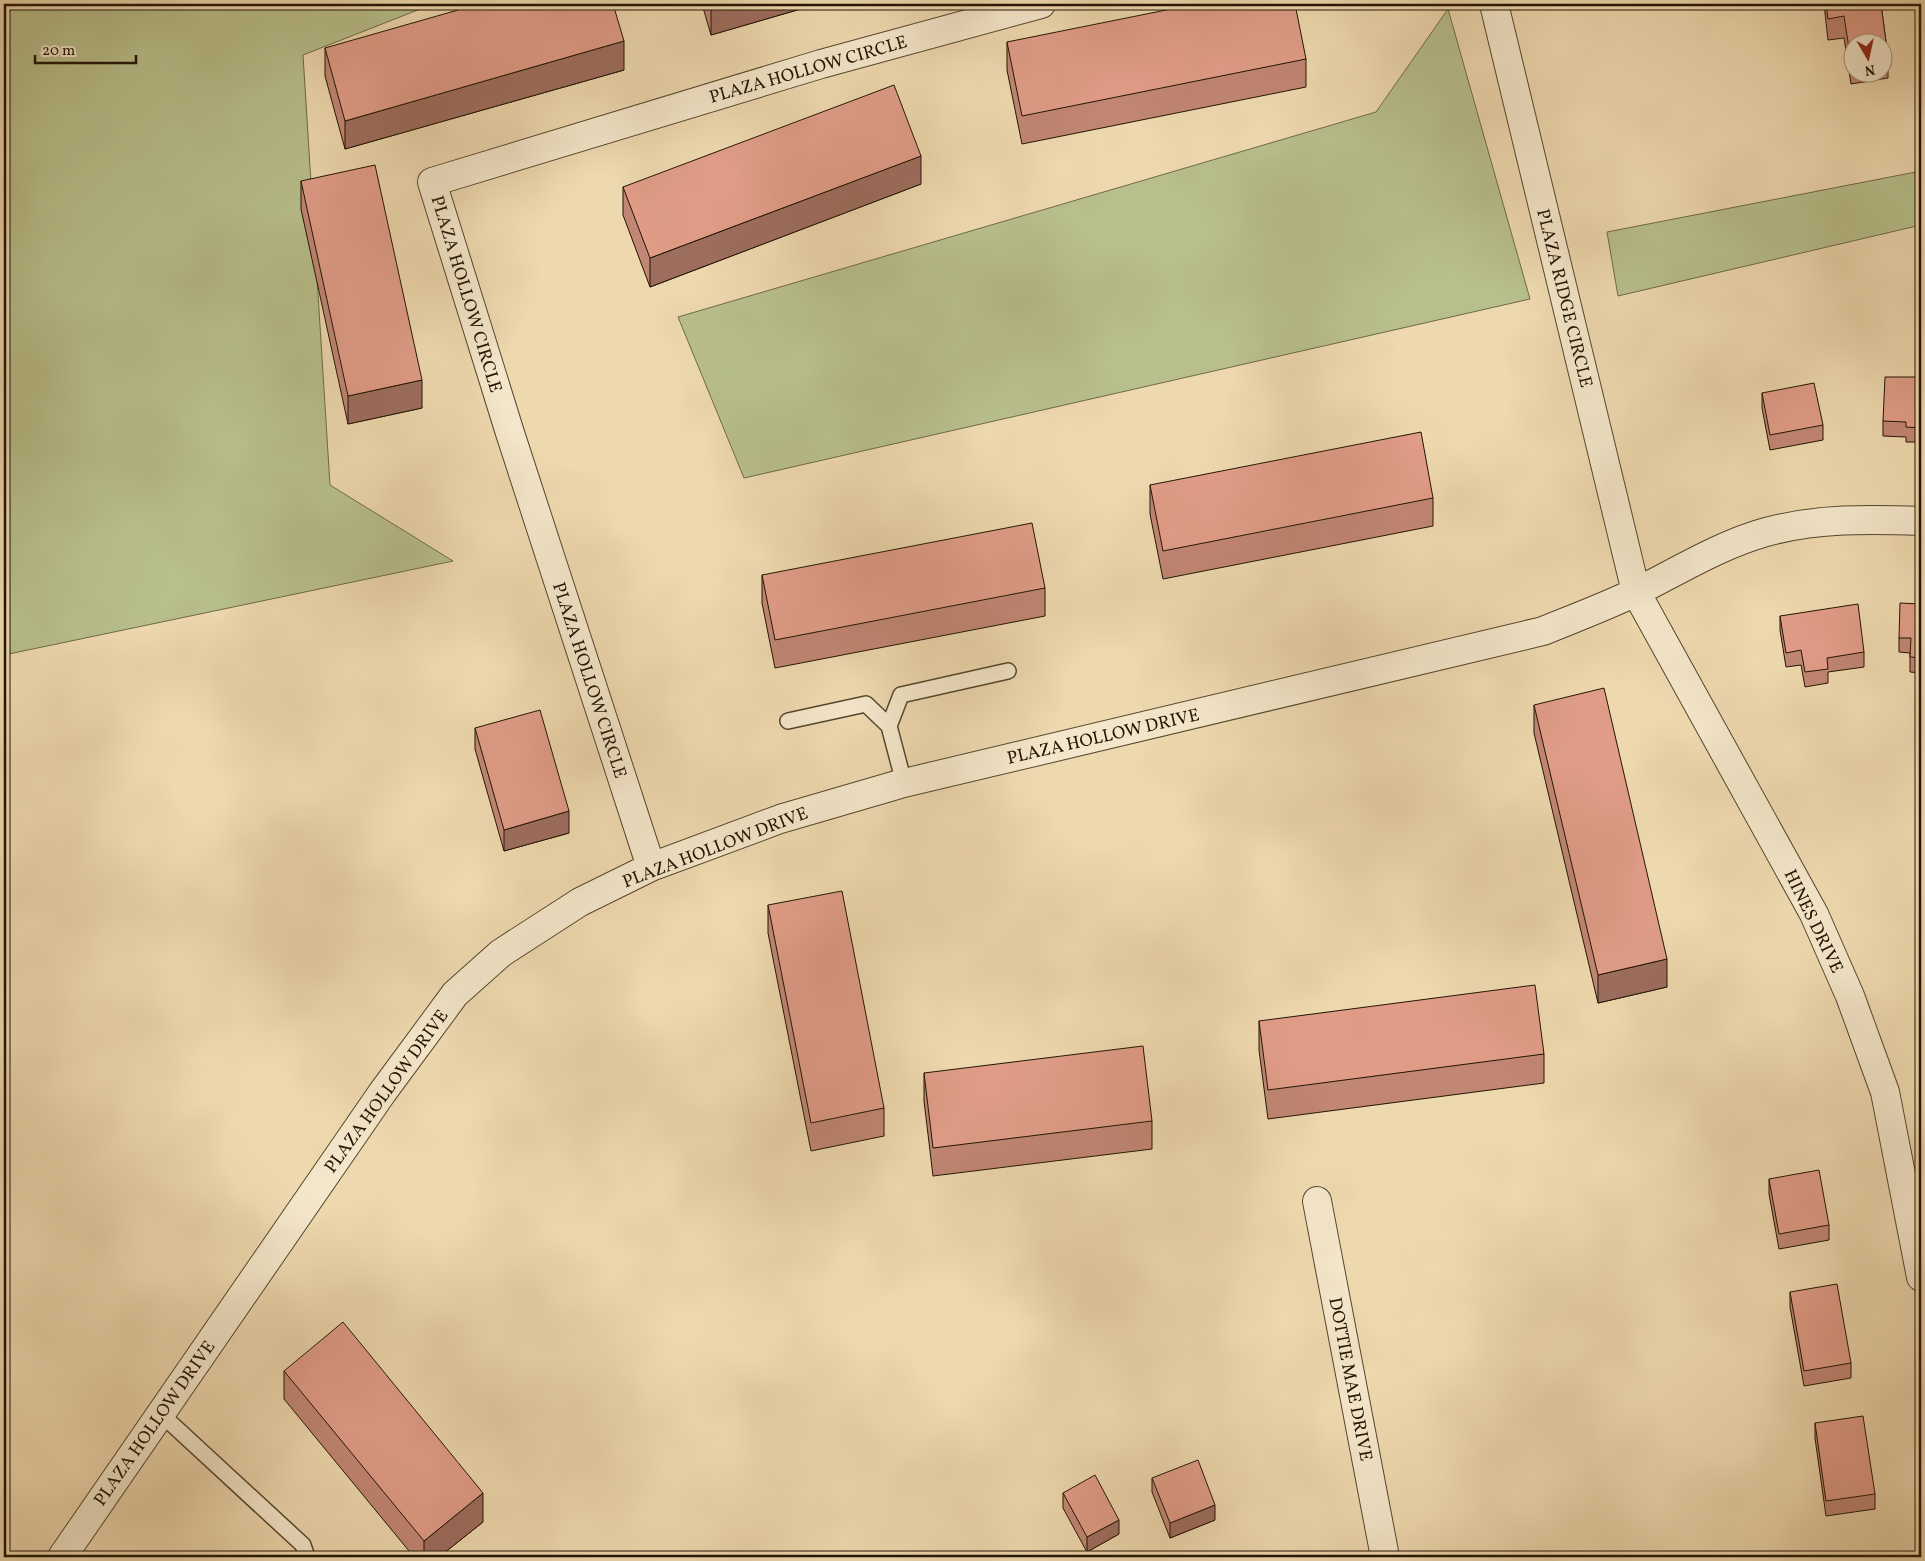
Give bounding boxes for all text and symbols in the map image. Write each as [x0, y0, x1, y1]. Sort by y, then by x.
street label: PLAZA HOLLOW CIRCLE [707, 30, 910, 111]
scale bar [35, 32, 136, 64]
north arrow [1842, 32, 1892, 82]
text: 20 m [42, 41, 75, 62]
text: N [1863, 59, 1876, 80]
street label: PLAZA HOLLOW CIRCLE [424, 193, 508, 396]
street label: PLAZA RIDGE CIRCLE [1529, 206, 1598, 390]
street label: PLAZA HOLLOW CIRCLE [545, 579, 632, 782]
street label: PLAZA HOLLOW DRIVE [1005, 703, 1202, 772]
street label: PLAZA HOLLOW DRIVE [619, 801, 812, 895]
street label: HINES DRIVE [1777, 866, 1849, 978]
street label: PLAZA HOLLOW DRIVE [319, 1005, 455, 1179]
street label: DOTTIE MAE DRIVE [1321, 1295, 1378, 1463]
street label: PLAZA HOLLOW DRIVE [89, 1336, 222, 1512]

